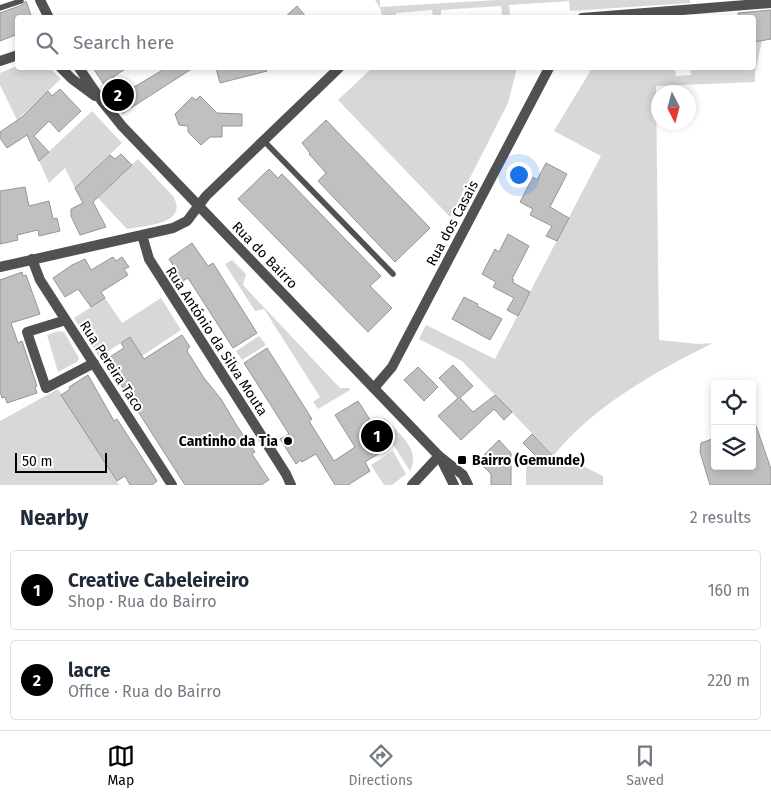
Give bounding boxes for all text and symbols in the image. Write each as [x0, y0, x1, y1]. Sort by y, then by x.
search box [15, 15, 756, 70]
icon: search [33, 29, 61, 57]
text: Search here [73, 31, 174, 54]
pin: 2 [102, 76, 134, 114]
north arrow [651, 85, 696, 130]
your location [506, 162, 532, 188]
street label: Rua dos Casais [423, 177, 482, 269]
street label: Rua do Bairro [228, 218, 301, 292]
street label: Rua António da Silva Mouta [162, 264, 271, 419]
street label: Rua Pereira Taco [76, 318, 147, 415]
map controls [711, 380, 756, 470]
button: locate [711, 380, 756, 425]
pin: 1 [361, 417, 393, 455]
button: layers [711, 425, 756, 470]
place label: Cantinho da Tia [179, 433, 278, 450]
marker: Cantinho da Tia [282, 435, 294, 447]
scale bar [15, 450, 108, 473]
place label: Bairro (Gemunde) [472, 452, 585, 469]
text: 50 m [22, 453, 53, 470]
marker: Bairro (Gemunde) [456, 454, 468, 466]
text: Nearby [20, 505, 88, 531]
text: 2 results [690, 508, 751, 527]
text: Creative Cabeleireiro [68, 569, 249, 592]
text: 1 [33, 581, 41, 600]
text: 160 m [708, 581, 750, 600]
text: Shop · Rua do Bairro [68, 592, 217, 611]
text: lacre [68, 659, 111, 682]
text: 2 [33, 671, 41, 690]
text: 220 m [707, 671, 750, 690]
text: Office · Rua do Bairro [68, 682, 221, 701]
tab: Map [107, 742, 135, 789]
tab: Directions [348, 742, 413, 789]
tab: Saved [626, 742, 664, 789]

